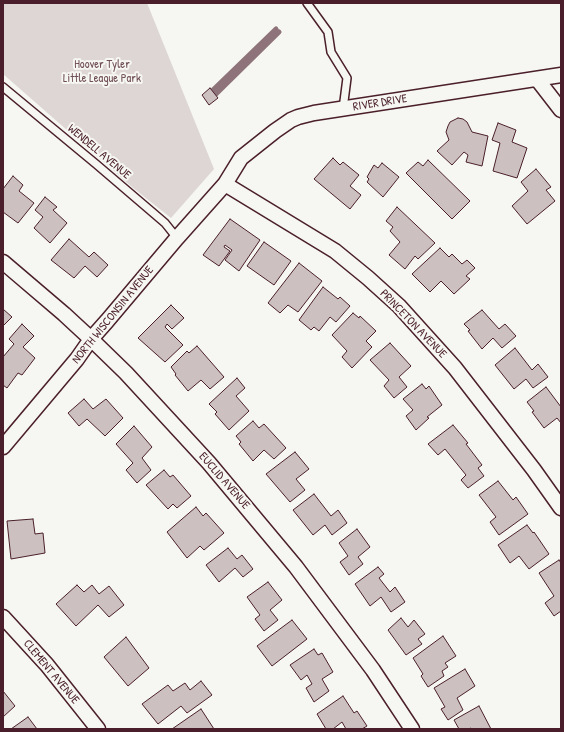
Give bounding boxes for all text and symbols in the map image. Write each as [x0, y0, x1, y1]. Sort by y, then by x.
park label: Hoover Tyler Little League Park [63, 58, 141, 86]
street label: RIVER DRIVE [352, 92, 408, 114]
street label: WENDELL AVENUE [65, 121, 133, 183]
street label: NORTH WISCONSIN AVENUE [69, 263, 157, 367]
street label: PRINCETON AVENUE [377, 287, 449, 361]
street label: EUCLID AVENUE [195, 450, 253, 512]
street label: CLEMENT AVENUE [20, 637, 82, 707]

